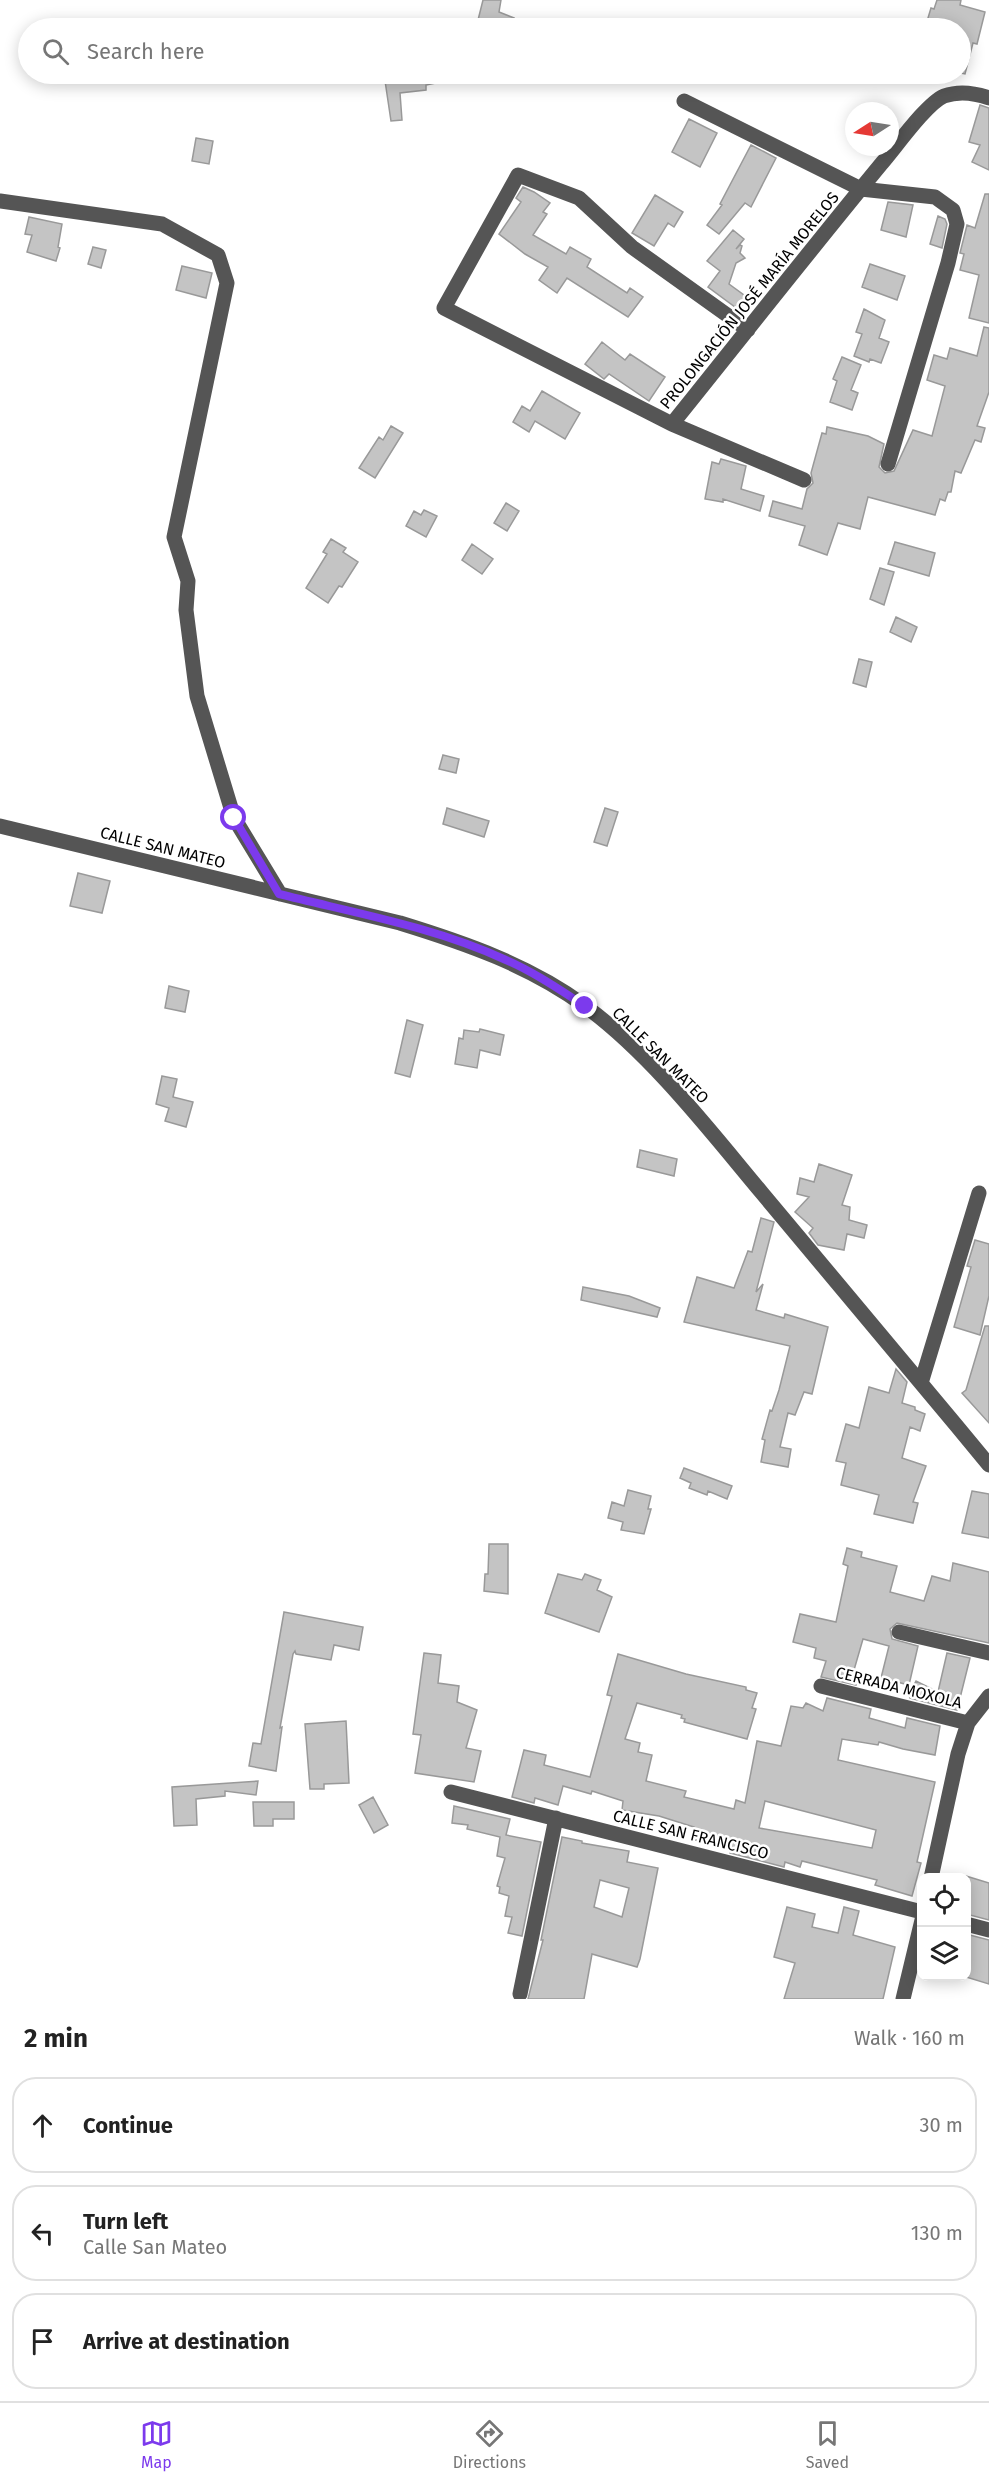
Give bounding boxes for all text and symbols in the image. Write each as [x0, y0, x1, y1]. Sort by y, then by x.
search box [18, 18, 971, 84]
icon: search [39, 35, 72, 68]
text: Search here [87, 38, 205, 65]
north arrow [845, 102, 899, 156]
street label: PROLONGACIÓN JOSÉ MARÍA MORELOS [655, 187, 843, 413]
route start [220, 804, 246, 830]
street label: CALLE SAN MATEO [98, 823, 227, 872]
route end [571, 992, 597, 1018]
street label: CALLE SAN MATEO [609, 1003, 713, 1107]
street label: CERRADA MOXOLA [834, 1663, 965, 1713]
street label: CALLE SAN FRANCISCO [611, 1806, 771, 1863]
map controls [917, 1873, 971, 1981]
button: locate [917, 1873, 971, 1927]
button: layers [917, 1927, 971, 1981]
text: 2 min [24, 2023, 88, 2054]
text: Walk · 160 m [854, 2026, 965, 2050]
icon: ahead [26, 2109, 59, 2142]
text: Continue [83, 2112, 173, 2139]
text: 30 m [919, 2113, 963, 2137]
text: Turn left [83, 2208, 168, 2235]
icon: left [26, 2217, 59, 2250]
text: 130 m [911, 2221, 963, 2245]
text: Calle San Mateo [83, 2235, 227, 2259]
icon: arrive [26, 2325, 59, 2358]
text: Arrive at destination [83, 2328, 290, 2355]
tab: Map [140, 2417, 173, 2472]
tab: Directions [453, 2417, 526, 2472]
tab: Saved [806, 2417, 849, 2472]

